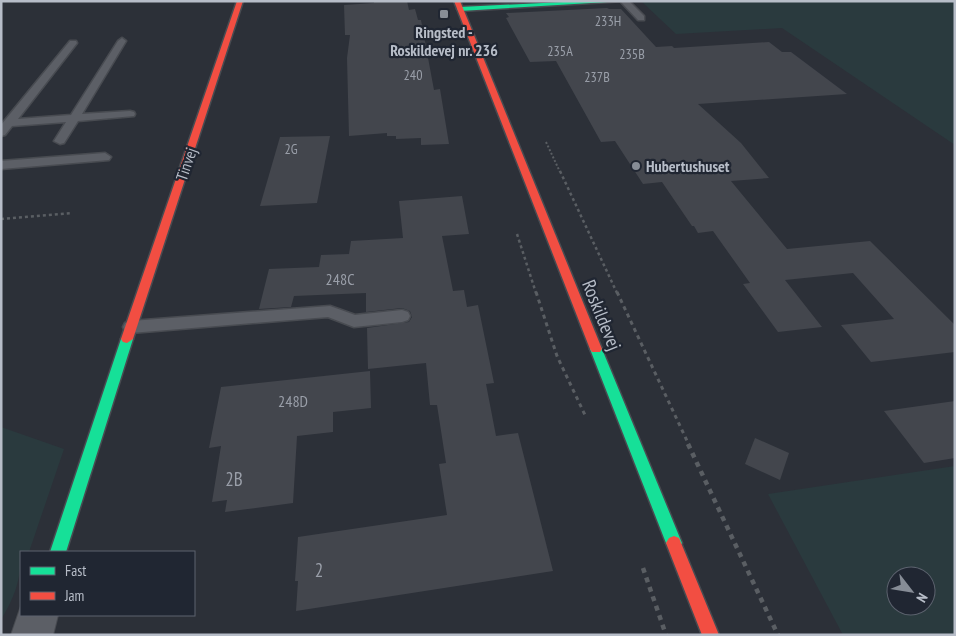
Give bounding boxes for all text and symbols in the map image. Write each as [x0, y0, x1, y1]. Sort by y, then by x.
marker: Ringsted - Roskildevej nr. 236 [438, 8, 450, 20]
house number: 233H [595, 12, 621, 30]
place label: Ringsted - Roskildevej nr. 236 [390, 22, 498, 60]
house number: 235A [547, 42, 573, 60]
house number: 235B [619, 45, 645, 63]
house number: 240 [404, 66, 422, 84]
house number: 237B [584, 68, 610, 86]
house number: 2G [284, 140, 298, 158]
street label: Tinvej [171, 145, 201, 183]
place label: Hubertushuset [646, 156, 730, 176]
marker: Hubertushuset [630, 160, 642, 172]
house number: 248C [326, 269, 354, 289]
street label: Roskildevej [577, 276, 627, 354]
house number: 248D [278, 391, 308, 411]
house number: 2B [225, 467, 243, 491]
legend [20, 551, 195, 616]
house number: 2 [315, 558, 323, 582]
text: Fast [65, 561, 86, 580]
north arrow [886, 566, 936, 616]
text: Jam [64, 586, 84, 605]
text: N [912, 590, 932, 606]

